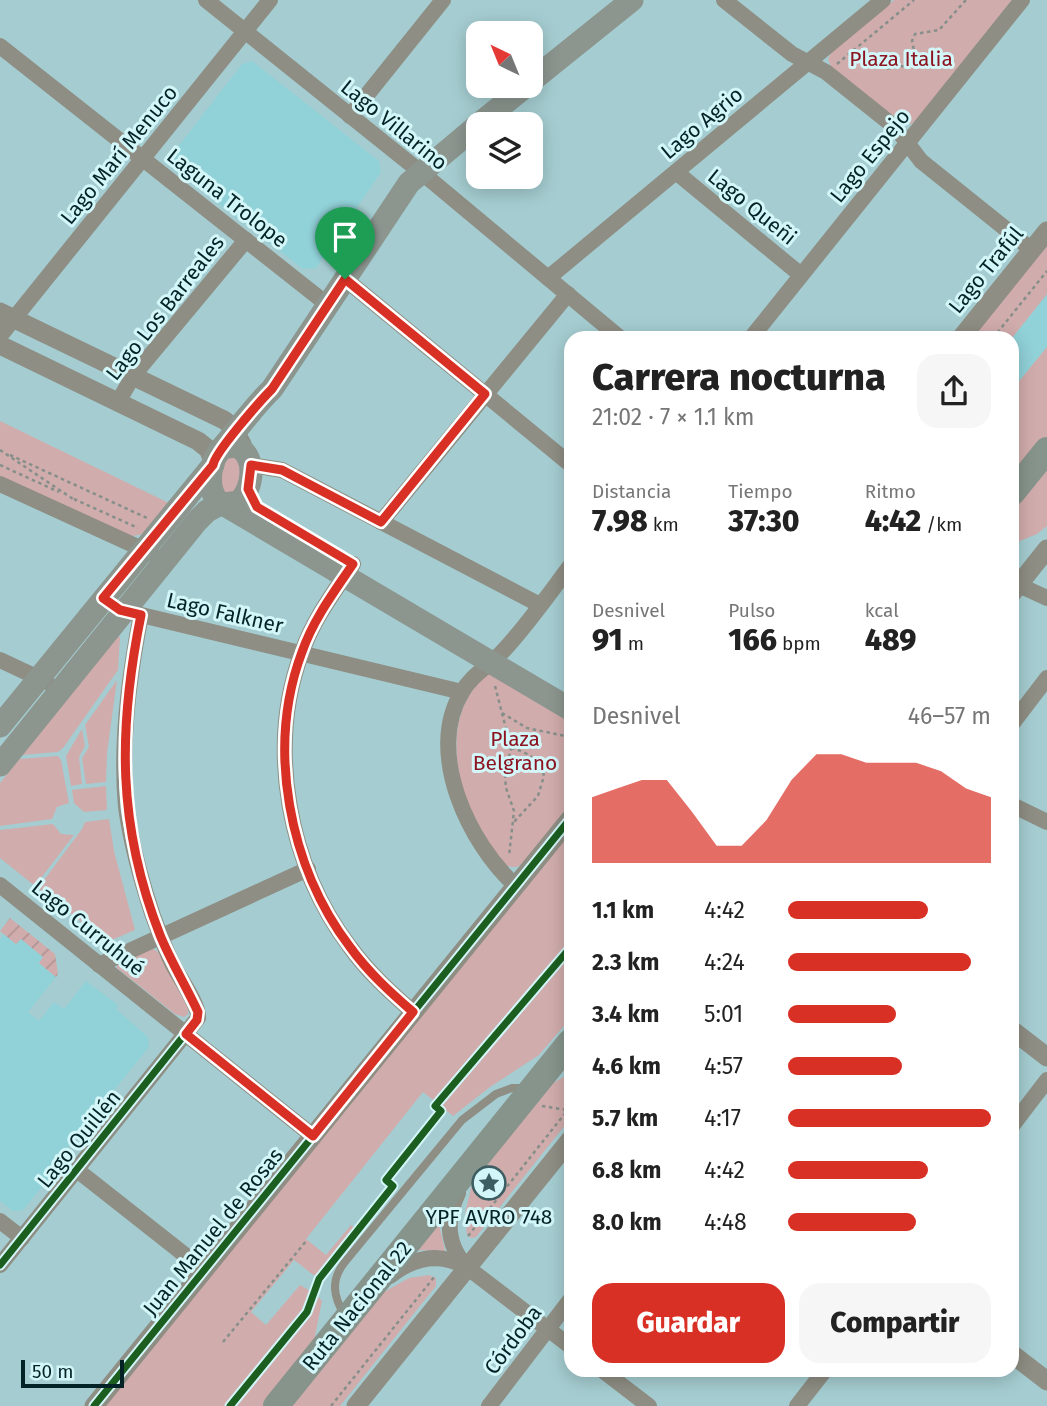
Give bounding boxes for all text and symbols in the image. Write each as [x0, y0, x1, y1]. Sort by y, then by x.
north arrow [466, 21, 542, 98]
map controls [466, 21, 543, 189]
park label: Plaza Italia [849, 46, 953, 72]
street label: Lago Villarino [335, 74, 453, 176]
street label: Lago Marí Menuco [55, 80, 183, 230]
street label: Lago Agrio [656, 81, 748, 165]
street label: Lago Espejo [824, 104, 916, 208]
button: layers [466, 112, 543, 189]
street label: Laguna Trolope [162, 143, 292, 253]
street label: Lago Queñi [703, 163, 801, 251]
pin [315, 207, 375, 279]
icon: arrive [326, 218, 364, 256]
street label: Lago Trafúl [943, 221, 1029, 319]
street label: Lago Los Barreales [100, 230, 230, 386]
text: Carrera nocturna [592, 354, 886, 400]
button: share [917, 354, 991, 428]
text: 21:02 · 7 × 1.1 km [592, 403, 755, 431]
text: Distancia [592, 480, 671, 503]
text: Tiempo [728, 480, 793, 503]
text: Ritmo [865, 480, 916, 503]
text: 7.98 [592, 503, 648, 539]
text: 37:30 [728, 503, 800, 539]
text: 4:42 [865, 503, 921, 539]
text: km [648, 513, 679, 536]
text: /km [921, 513, 962, 536]
street label: Lago Falkner [164, 587, 286, 639]
text: Desnivel [592, 599, 665, 622]
text: Pulso [728, 599, 775, 622]
text: kcal [865, 599, 899, 622]
text: 91 [592, 622, 623, 658]
text: 166 [728, 622, 777, 658]
text: 489 [865, 622, 916, 658]
text: m [623, 632, 644, 655]
text: bpm [777, 632, 821, 655]
text: Desnivel [592, 702, 681, 730]
text: 46–57 m [908, 702, 991, 730]
park label: Plaza Belgrano [473, 726, 557, 776]
street label: Lago Curruhué [26, 874, 150, 982]
text: 1.1 km [592, 896, 654, 924]
text: 4:42 [704, 896, 745, 924]
text: 2.3 km [592, 948, 659, 976]
text: 4:24 [704, 948, 745, 976]
text: 3.4 km [592, 1000, 660, 1028]
text: 5:01 [704, 1000, 743, 1028]
text: 4.6 km [592, 1052, 661, 1080]
text: 4:57 [704, 1052, 743, 1080]
street label: Lago Quillén [32, 1085, 126, 1193]
text: 5.7 km [592, 1104, 658, 1132]
text: 4:17 [704, 1104, 741, 1132]
street label: Juan Manuel de Rosas [137, 1143, 289, 1321]
text: 6.8 km [592, 1156, 661, 1184]
text: 4:42 [704, 1156, 745, 1184]
place icon: YPF AVRO 748 [470, 1164, 508, 1202]
place label: YPF AVRO 748 [426, 1204, 552, 1230]
text: 8.0 km [592, 1208, 662, 1236]
text: 4:48 [704, 1208, 747, 1236]
street label: Ruta Nacional 22 [297, 1236, 417, 1376]
button: Guardar [592, 1283, 785, 1363]
button: Compartir [799, 1283, 991, 1363]
street label: Córdoba [479, 1300, 547, 1380]
scale bar [21, 1357, 124, 1389]
text: 50 m [32, 1360, 73, 1383]

